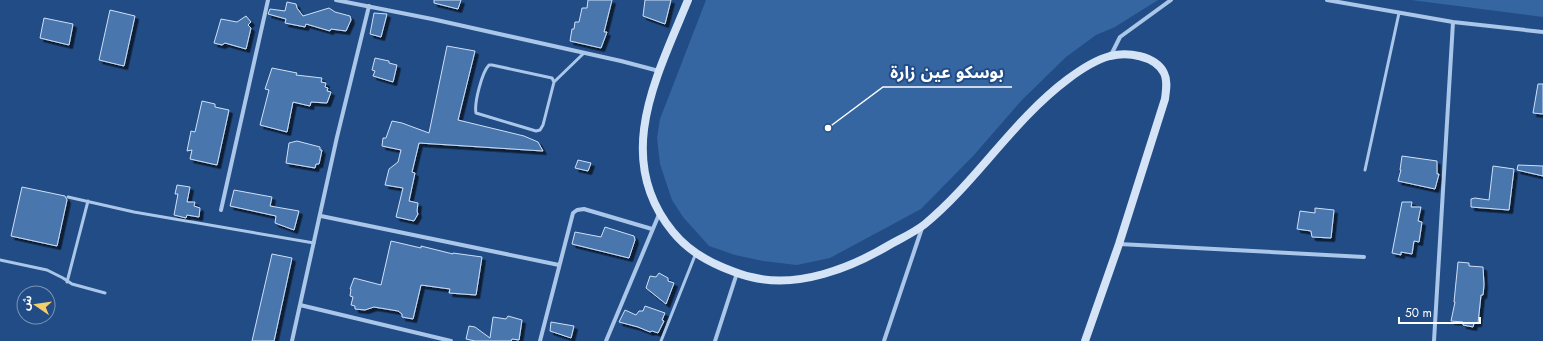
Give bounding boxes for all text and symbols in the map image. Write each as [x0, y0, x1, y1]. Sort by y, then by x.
callout: بوسكو عين زارة [883, 58, 1012, 87]
text: بوسكو عين زارة [890, 60, 1004, 84]
north arrow [16, 285, 56, 325]
text: ش [17, 294, 36, 312]
scale bar [1399, 299, 1480, 325]
text: 50 m [1405, 304, 1432, 322]

